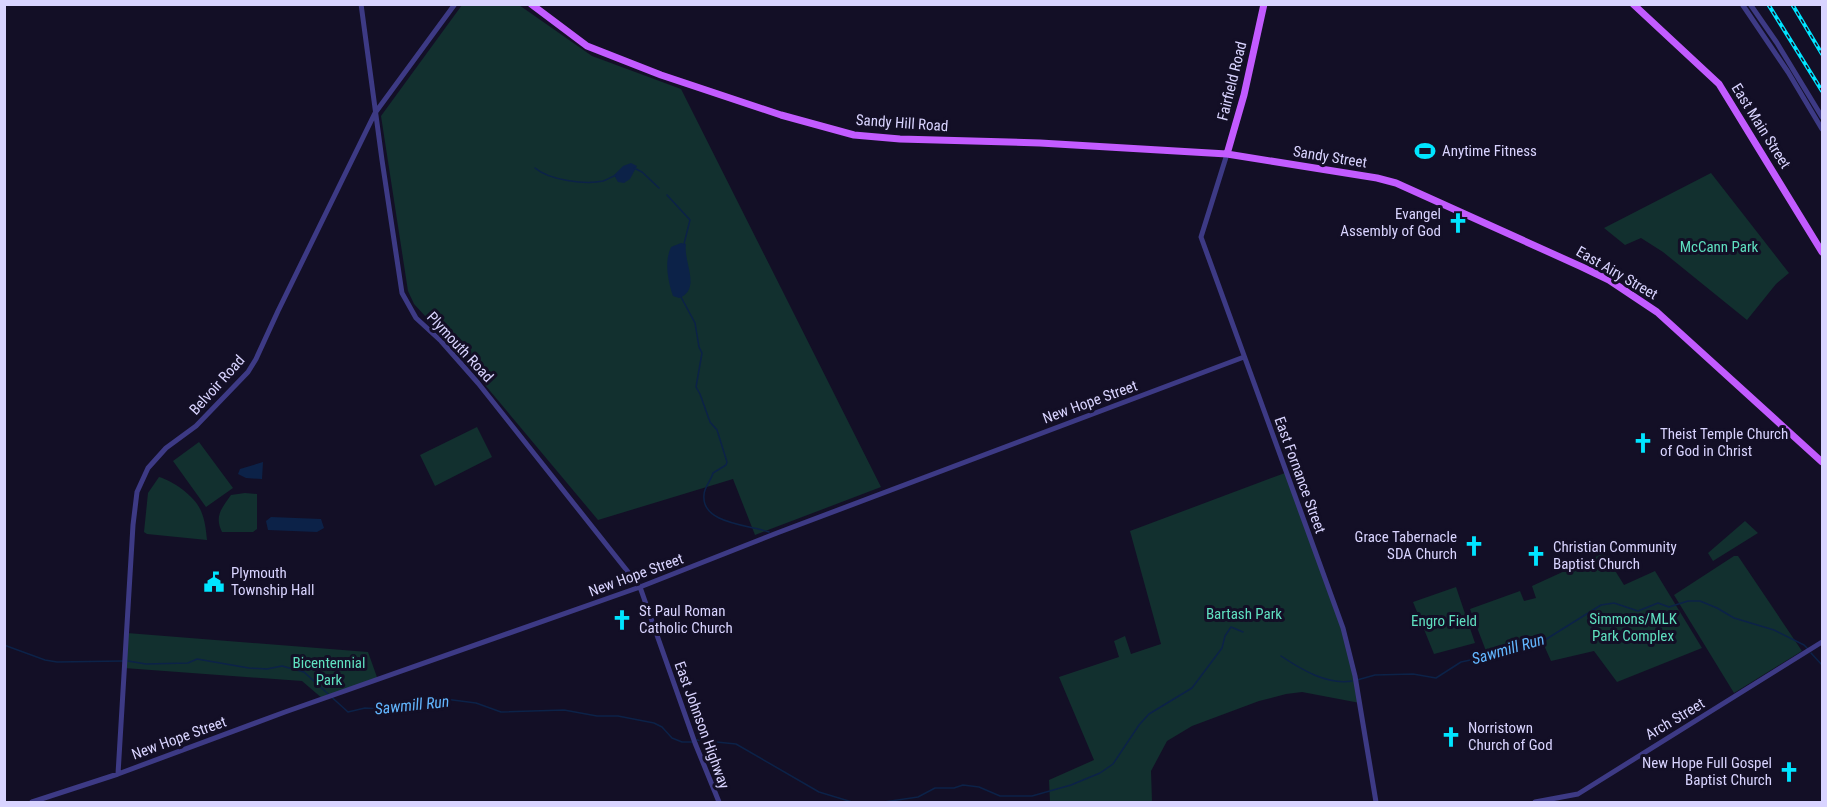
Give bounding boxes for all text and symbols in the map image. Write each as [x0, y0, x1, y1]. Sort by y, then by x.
street label: Fairfield Road [1213, 40, 1251, 122]
street label: East Main Street [1728, 80, 1794, 172]
street label: Sandy Hill Road [855, 111, 949, 135]
sports icon: Anytime Fitness [1413, 139, 1437, 163]
street label: Sandy Street [1292, 142, 1368, 172]
place label: Anytime Fitness [1442, 142, 1537, 160]
place label: Evangel Assembly of God [1340, 205, 1441, 240]
church icon: Evangel Assembly of God [1446, 211, 1470, 235]
park label: McCann Park [1680, 238, 1759, 256]
street label: East Airy Street [1573, 242, 1661, 304]
street label: Plymouth Road [423, 308, 497, 386]
street label: Belvoir Road [186, 351, 248, 419]
street label: New Hope Street [1040, 377, 1140, 427]
street label: East Fornance Street [1271, 414, 1329, 536]
place label: Theist Temple Church of God in Christ [1660, 425, 1788, 460]
church icon: Theist Temple Church of God in Christ [1631, 431, 1655, 455]
place label: Grace Tabernacle SDA Church [1355, 528, 1457, 563]
church icon: Grace Tabernacle SDA Church [1462, 534, 1486, 558]
place label: Christian Community Baptist Church [1553, 538, 1677, 573]
church icon: Christian Community Baptist Church [1524, 544, 1548, 568]
street label: New Hope Street [586, 550, 686, 600]
place label: Plymouth Township Hall [231, 564, 314, 599]
public building icon: Plymouth Township Hall [202, 570, 226, 594]
place label: St Paul Roman Catholic Church [639, 602, 733, 637]
park label: Bartash Park [1206, 605, 1282, 623]
church icon: St Paul Roman Catholic Church [610, 608, 634, 632]
park label: Simmons/MLK Park Complex [1589, 610, 1678, 645]
park label: Engro Field [1411, 612, 1477, 630]
water label: Sawmill Run [1469, 630, 1547, 668]
park label: Bicentennial Park [293, 654, 365, 689]
street label: East Johnson Highway [671, 659, 733, 791]
water label: Sawmill Run [374, 692, 450, 718]
street label: Arch Street [1642, 694, 1708, 744]
street label: New Hope Street [129, 713, 229, 763]
place label: Norristown Church of God [1468, 719, 1553, 754]
church icon: Norristown Church of God [1439, 725, 1463, 749]
place label: New Hope Full Gospel Baptist Church [1642, 754, 1772, 789]
church icon: New Hope Full Gospel Baptist Church [1777, 760, 1801, 784]

